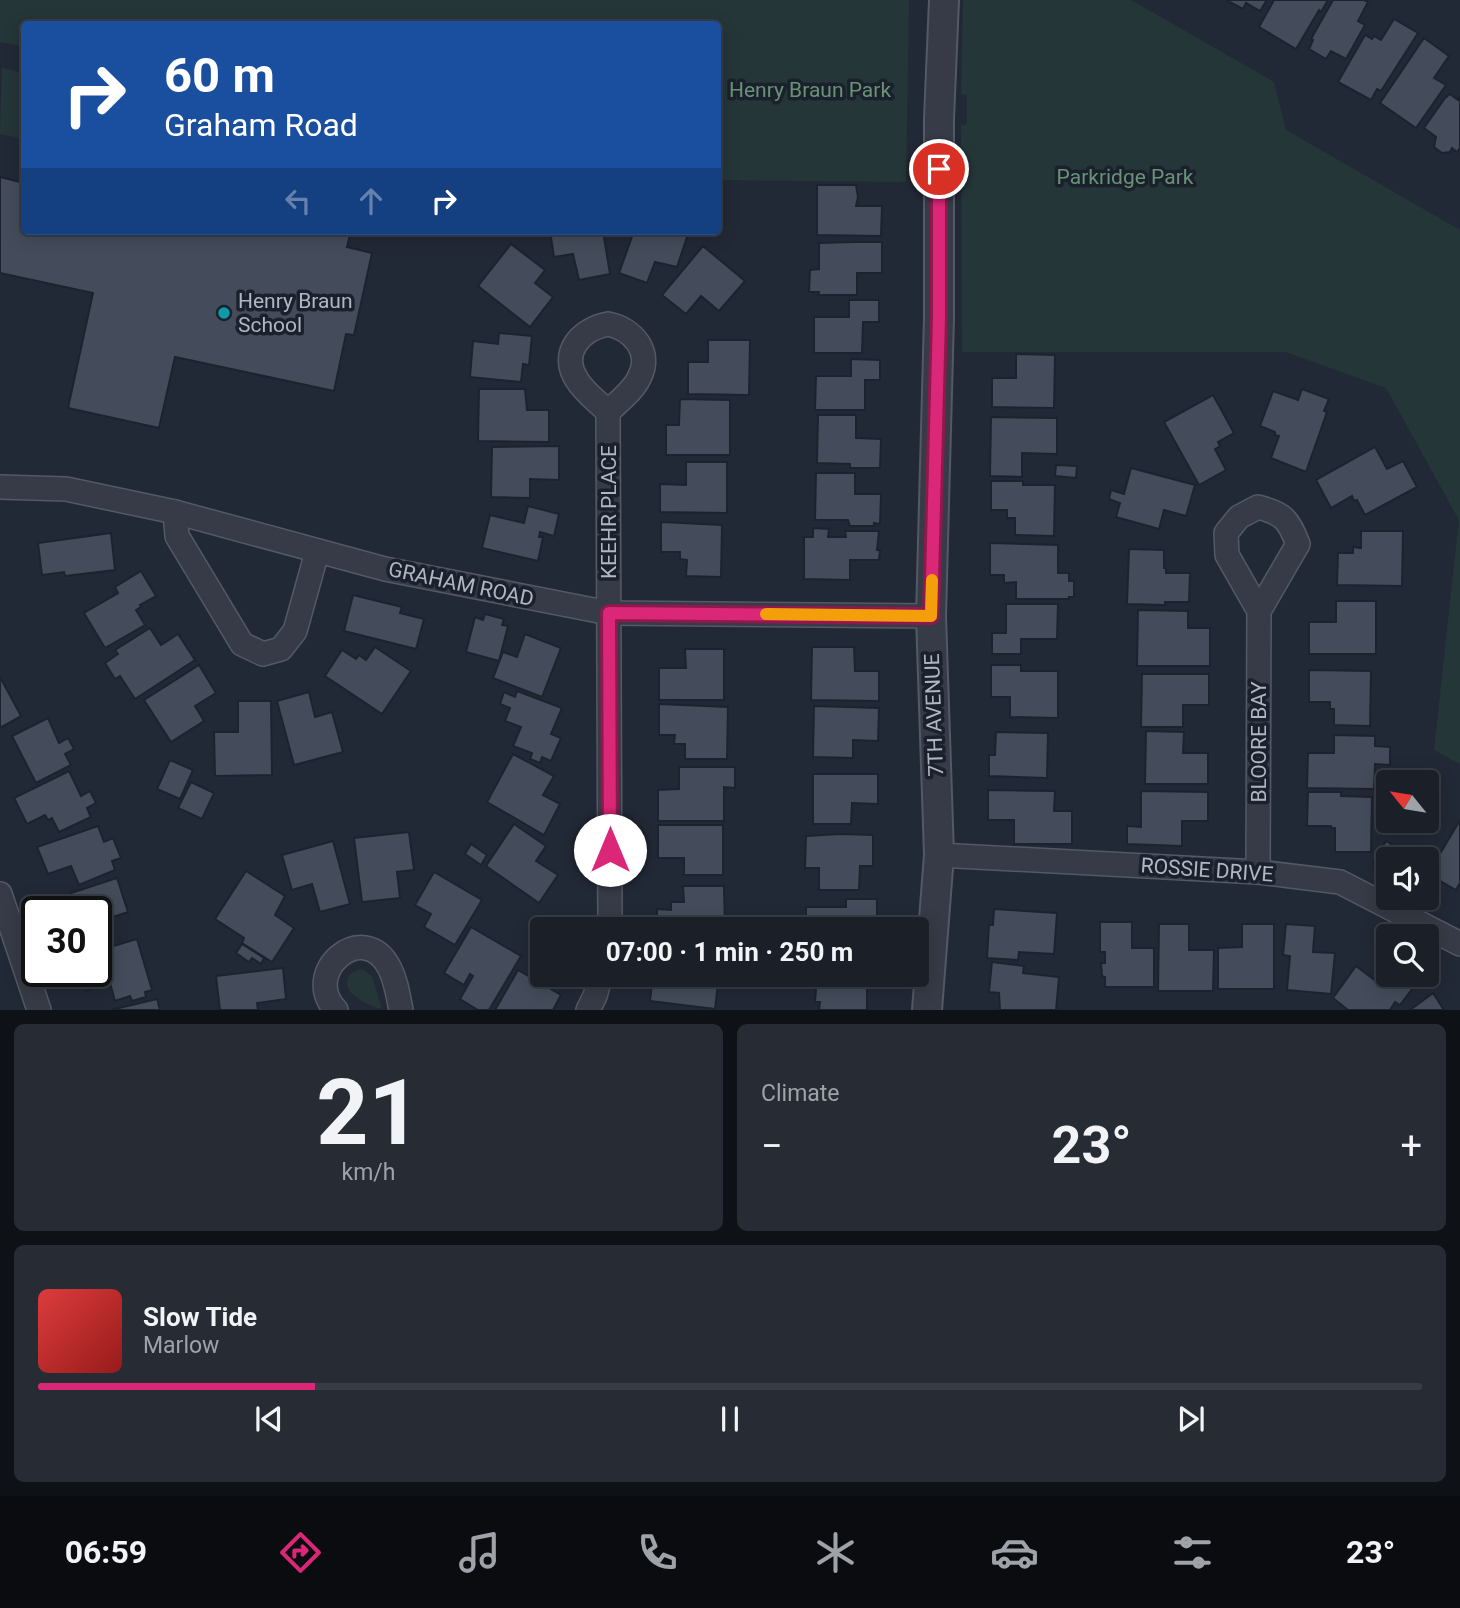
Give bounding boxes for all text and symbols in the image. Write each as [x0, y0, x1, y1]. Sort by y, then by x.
text: 60 m [164, 47, 275, 104]
icon: right [49, 49, 140, 140]
park label: Henry Braun Park [729, 78, 891, 102]
text: Graham Road [164, 106, 358, 144]
pin [909, 139, 969, 199]
icon: arrive [920, 150, 958, 188]
park label: Parkridge Park [1057, 165, 1194, 189]
icon: left [279, 182, 317, 220]
icon: ahead [352, 182, 390, 220]
icon: right [425, 182, 463, 220]
place label: Henry Braun School [238, 289, 353, 337]
marker: Henry Braun School [216, 305, 232, 321]
street label: KEEHR PLACE [597, 445, 621, 579]
street label: GRAHAM ROAD [386, 557, 536, 611]
street label: 7TH AVENUE [920, 653, 948, 777]
street label: BLOORE BAY [1247, 681, 1271, 803]
north arrow [1376, 770, 1438, 833]
map controls [1376, 770, 1439, 987]
position arrow [573, 813, 647, 887]
button: sound [1376, 847, 1439, 910]
street label: ROSSIE DRIVE [1140, 853, 1274, 887]
speed limit sign: 30 [21, 896, 112, 987]
button: search [1376, 924, 1439, 987]
text: 07:00 · 1 min · 250 m [606, 937, 853, 967]
text: 21 [316, 1060, 421, 1166]
text: Climate [761, 1080, 840, 1107]
text: 23° [1052, 1115, 1132, 1176]
text: − [761, 1124, 783, 1168]
text: + [1400, 1124, 1422, 1168]
text: km/h [342, 1159, 396, 1186]
text: Slow Tide [143, 1302, 257, 1332]
text: Marlow [143, 1332, 219, 1359]
icon: previous [250, 1400, 288, 1438]
icon: pause [711, 1400, 749, 1438]
icon: next [1172, 1400, 1210, 1438]
icon: directions [276, 1528, 325, 1577]
icon: music [455, 1528, 504, 1577]
icon: phone [633, 1528, 682, 1577]
icon: climate [811, 1528, 860, 1577]
icon: car [990, 1528, 1039, 1577]
icon: filters [1168, 1528, 1217, 1577]
text: 06:59 [65, 1533, 147, 1571]
text: 23° [1346, 1533, 1395, 1571]

